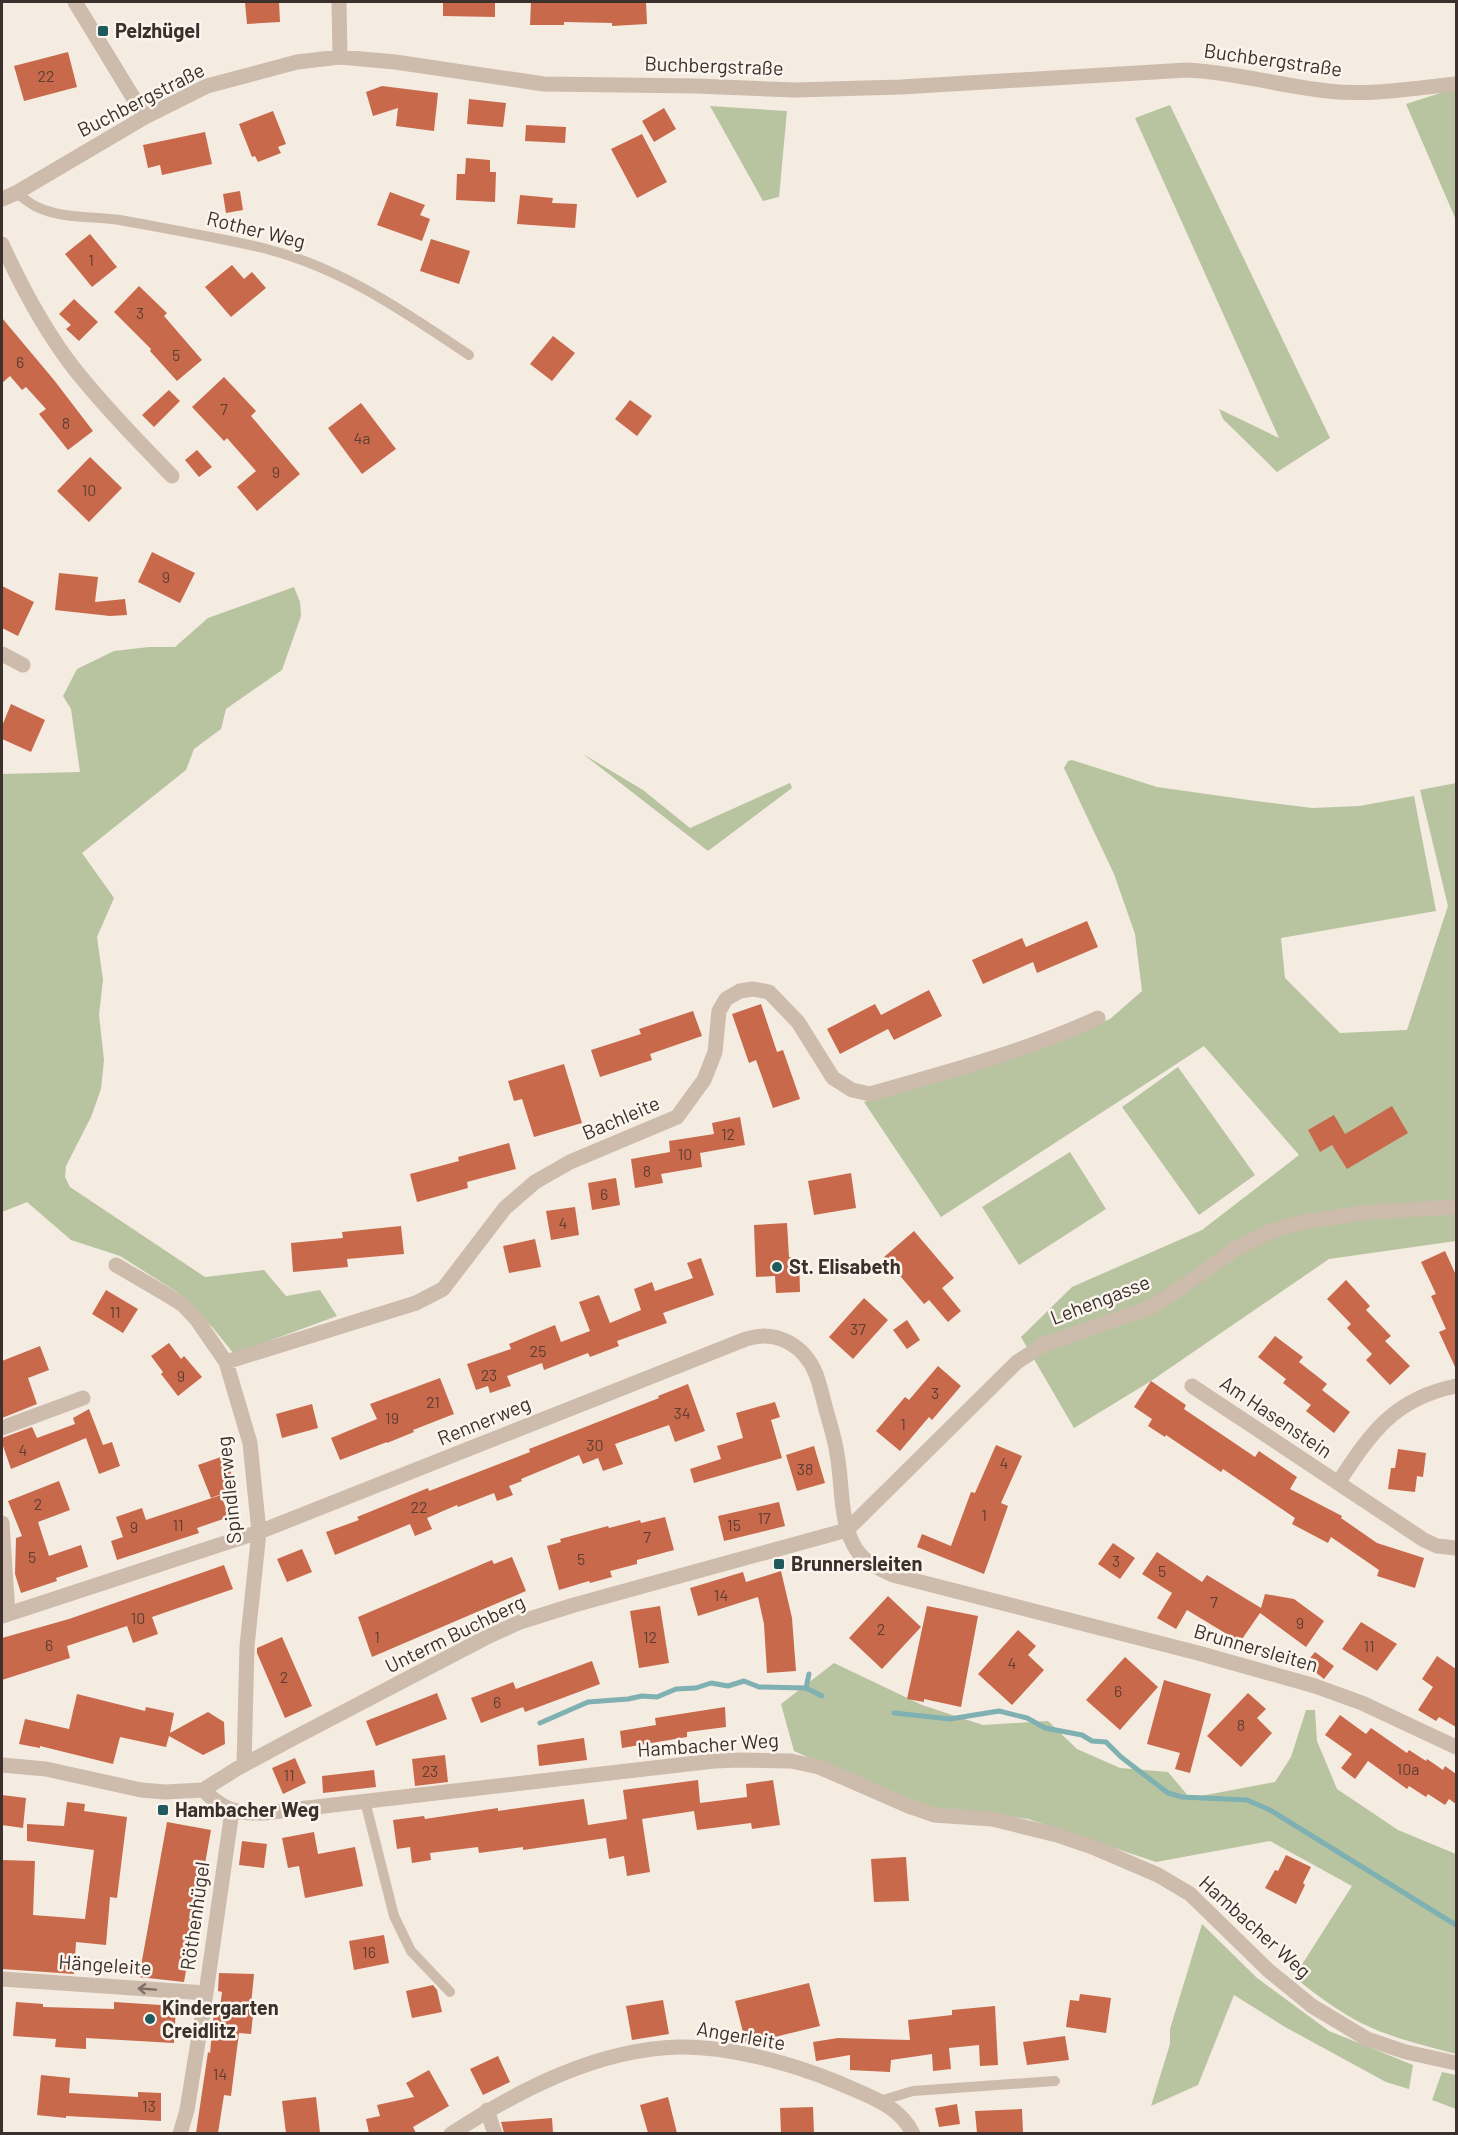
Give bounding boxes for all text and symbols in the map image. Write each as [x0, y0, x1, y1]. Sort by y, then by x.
place label: Pelzhügel [115, 18, 200, 42]
marker: Pelzhügel [96, 24, 110, 38]
street label: Buchbergstraße [1202, 37, 1344, 81]
street label: Buchbergstraße [644, 51, 784, 79]
street label: Buchbergstraße [73, 57, 208, 141]
house number: 22 [37, 66, 55, 85]
street label: Rother Weg [204, 205, 308, 253]
house number: 1 [88, 250, 94, 269]
house number: 3 [136, 303, 144, 322]
house number: 5 [172, 345, 180, 364]
house number: 6 [16, 352, 24, 371]
house number: 7 [220, 399, 228, 418]
house number: 8 [62, 413, 70, 432]
house number: 4a [354, 428, 371, 447]
house number: 9 [272, 462, 280, 481]
house number: 10 [82, 480, 96, 499]
house number: 9 [162, 567, 170, 586]
street label: Bachleite [578, 1090, 663, 1144]
house number: 12 [721, 1124, 735, 1143]
house number: 10 [678, 1144, 692, 1163]
house number: 8 [643, 1161, 651, 1180]
house number: 6 [600, 1184, 608, 1203]
house number: 4 [559, 1213, 567, 1232]
place label: St. Elisabeth [789, 1254, 901, 1278]
marker: St. Elisabeth [770, 1260, 784, 1274]
street label: Lehengasse [1047, 1269, 1153, 1329]
house number: 11 [109, 1302, 121, 1321]
house number: 37 [850, 1319, 866, 1338]
house number: 25 [530, 1341, 546, 1360]
house number: 23 [481, 1365, 497, 1384]
house number: 9 [177, 1366, 185, 1385]
street label: Am Hasenstein [1216, 1370, 1337, 1463]
house number: 3 [931, 1383, 939, 1402]
street label: Rennerweg [434, 1391, 534, 1450]
house number: 21 [426, 1392, 440, 1411]
house number: 34 [673, 1403, 691, 1422]
house number: 19 [385, 1408, 399, 1427]
house number: 1 [900, 1414, 906, 1433]
street label: Spindlerweg [210, 1435, 246, 1545]
house number: 30 [586, 1435, 604, 1454]
house number: 4 [19, 1440, 27, 1459]
house number: 4 [1000, 1453, 1008, 1472]
house number: 38 [797, 1459, 813, 1478]
house number: 2 [34, 1494, 42, 1513]
house number: 22 [410, 1497, 428, 1516]
house number: 1 [981, 1505, 987, 1524]
house number: 17 [757, 1508, 771, 1527]
house number: 11 [172, 1515, 184, 1534]
house number: 15 [727, 1515, 741, 1534]
house number: 9 [130, 1517, 138, 1536]
house number: 7 [643, 1527, 651, 1546]
house number: 5 [28, 1547, 36, 1566]
house number: 5 [577, 1549, 585, 1568]
place label: Brunnersleiten [791, 1551, 922, 1575]
house number: 3 [1112, 1551, 1120, 1570]
marker: Brunnersleiten [772, 1557, 786, 1571]
house number: 5 [1158, 1561, 1166, 1580]
house number: 14 [714, 1585, 728, 1604]
street label: Unterm Buchberg [381, 1589, 528, 1677]
house number: 7 [1210, 1592, 1218, 1611]
house number: 10 [131, 1608, 145, 1627]
house number: 9 [1296, 1613, 1304, 1632]
street label: Brunnersleiten [1191, 1618, 1321, 1676]
house number: 2 [877, 1619, 885, 1638]
house number: 1 [374, 1627, 380, 1646]
house number: 12 [643, 1627, 657, 1646]
house number: 6 [45, 1635, 53, 1654]
house number: 11 [1363, 1636, 1375, 1655]
house number: 4 [1008, 1653, 1016, 1672]
house number: 2 [280, 1667, 288, 1686]
house number: 6 [1114, 1681, 1122, 1700]
house number: 6 [493, 1692, 501, 1711]
house number: 8 [1237, 1715, 1245, 1734]
street label: Hambacher Weg [636, 1727, 780, 1761]
house number: 10a [1397, 1759, 1419, 1778]
house number: 23 [422, 1761, 438, 1780]
house number: 11 [283, 1765, 295, 1784]
place label: Hambacher Weg [175, 1797, 319, 1821]
marker: Hambacher Weg [156, 1803, 170, 1817]
street label: Röthenhügel [174, 1860, 214, 1972]
street label: Hambacher Weg [1195, 1870, 1316, 1983]
house number: 16 [362, 1942, 376, 1961]
street label: Hängeleite [58, 1949, 153, 1979]
one-way arrow [138, 1983, 158, 1994]
place label: Kindergarten Creidlitz [162, 1995, 279, 2042]
marker: Kindergarten Creidlitz [143, 2012, 157, 2026]
street label: Angerleite [695, 2015, 787, 2055]
house number: 14 [213, 2064, 227, 2083]
house number: 13 [142, 2096, 156, 2115]

